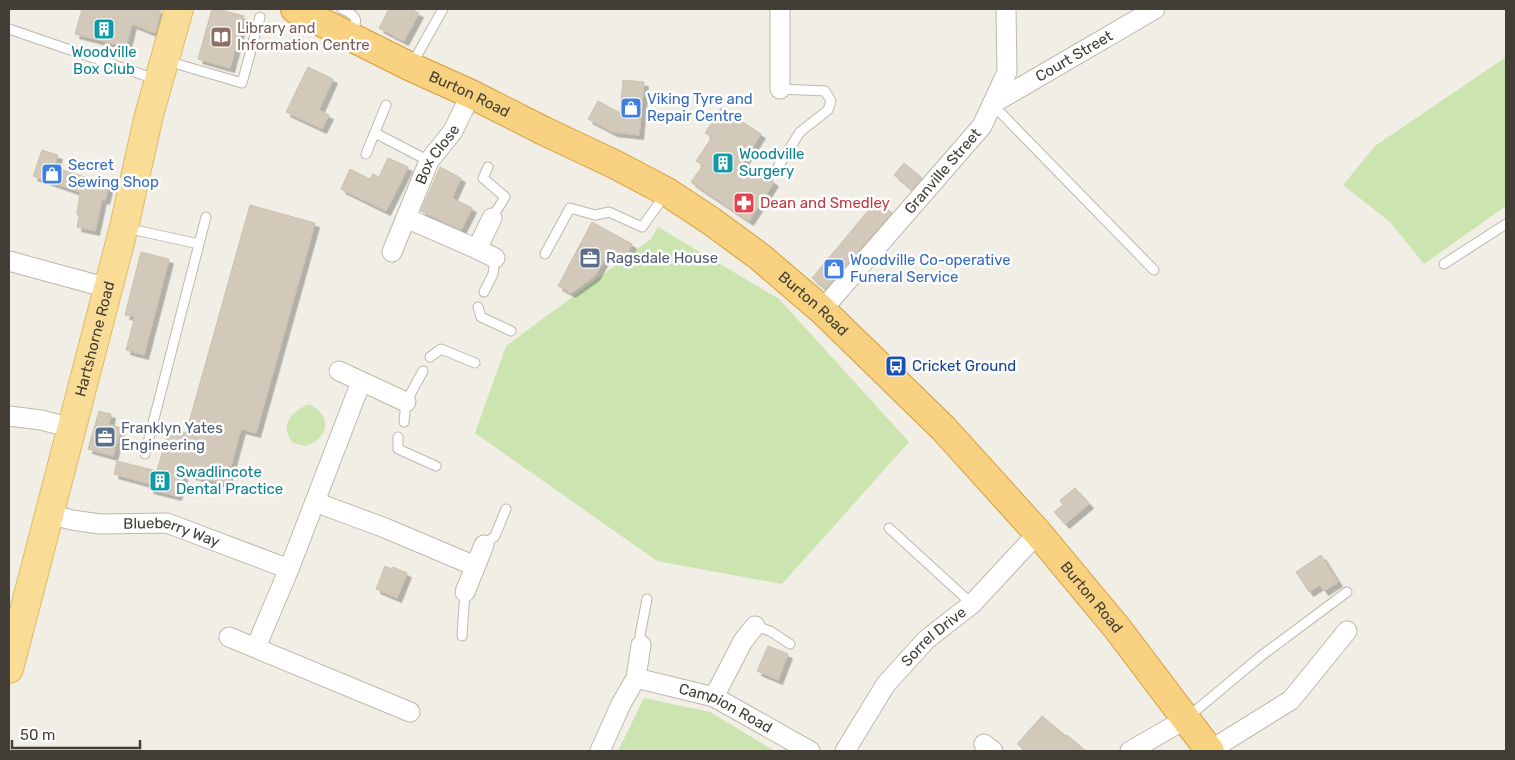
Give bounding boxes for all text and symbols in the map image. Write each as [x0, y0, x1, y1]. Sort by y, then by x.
building icon: Woodville Box Club [92, 17, 116, 41]
place label: Library and Information Centre [237, 19, 370, 54]
library icon: Library and Information Centre [209, 25, 233, 49]
street label: Court Street [1032, 27, 1116, 86]
place label: Woodville Box Club [71, 43, 137, 78]
street label: Burton Road [426, 67, 513, 121]
place label: Viking Tyre and Repair Centre [647, 90, 753, 125]
shop icon: Viking Tyre and Repair Centre [619, 96, 643, 120]
street label: Box Close [411, 122, 464, 187]
street label: Granville Street [901, 125, 985, 218]
place label: Woodville Surgery [739, 145, 804, 180]
building icon: Woodville Surgery [711, 151, 735, 175]
place label: Secret Sewing Shop [68, 156, 159, 191]
shop icon: Secret Sewing Shop [40, 162, 64, 186]
pharmacy icon: Dean and Smedley [732, 191, 756, 215]
place label: Dean and Smedley [760, 194, 890, 212]
office icon: Ragsdale House [578, 246, 602, 270]
place label: Ragsdale House [606, 249, 718, 267]
place label: Woodville Co-operative Funeral Service [850, 251, 1011, 286]
shop icon: Woodville Co-operative Funeral Service [822, 257, 846, 281]
street label: Burton Road [775, 268, 852, 340]
street label: Hartshorne Road [71, 279, 118, 399]
bus stop icon: Cricket Ground [884, 354, 908, 378]
place label: Cricket Ground [912, 357, 1016, 375]
place label: Franklyn Yates Engineering [121, 419, 223, 454]
office icon: Franklyn Yates Engineering [93, 425, 117, 449]
place label: Swadlincote Dental Practice [176, 463, 283, 498]
building icon: Swadlincote Dental Practice [148, 469, 172, 493]
street label: Blueberry Way [123, 513, 222, 551]
street label: Burton Road [1057, 558, 1126, 637]
street label: Sorrel Drive [897, 603, 970, 670]
street label: Campion Road [677, 680, 775, 737]
scale bar [12, 718, 140, 750]
text: 50 m [20, 726, 55, 744]

